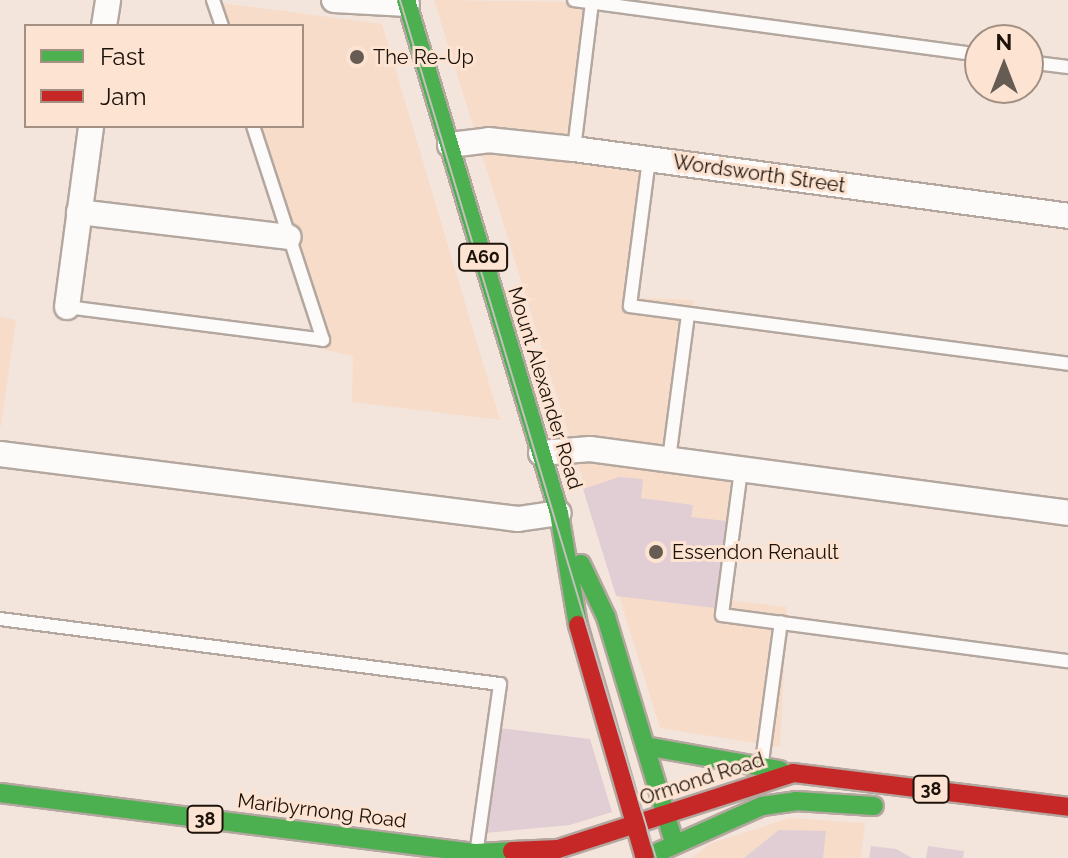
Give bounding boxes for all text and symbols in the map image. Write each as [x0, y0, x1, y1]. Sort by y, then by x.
legend [24, 24, 304, 128]
north arrow [964, 24, 1044, 104]
text: N [996, 29, 1012, 55]
text: Fast [100, 42, 145, 71]
place label: The Re-Up [373, 45, 474, 69]
marker: The Re-Up [348, 48, 366, 66]
text: Jam [100, 82, 146, 111]
street label: Wordsworth Street [671, 150, 847, 198]
road number: A60 [457, 243, 509, 271]
street label: Mount Alexander Road [503, 283, 587, 493]
place label: Essendon Renault [672, 540, 839, 564]
marker: Essendon Renault [647, 543, 665, 561]
street label: Ormond Road [637, 748, 767, 810]
road number: 38 [911, 775, 951, 803]
street label: Maribyrnong Road [236, 789, 408, 833]
road number: 38 [185, 805, 225, 833]

